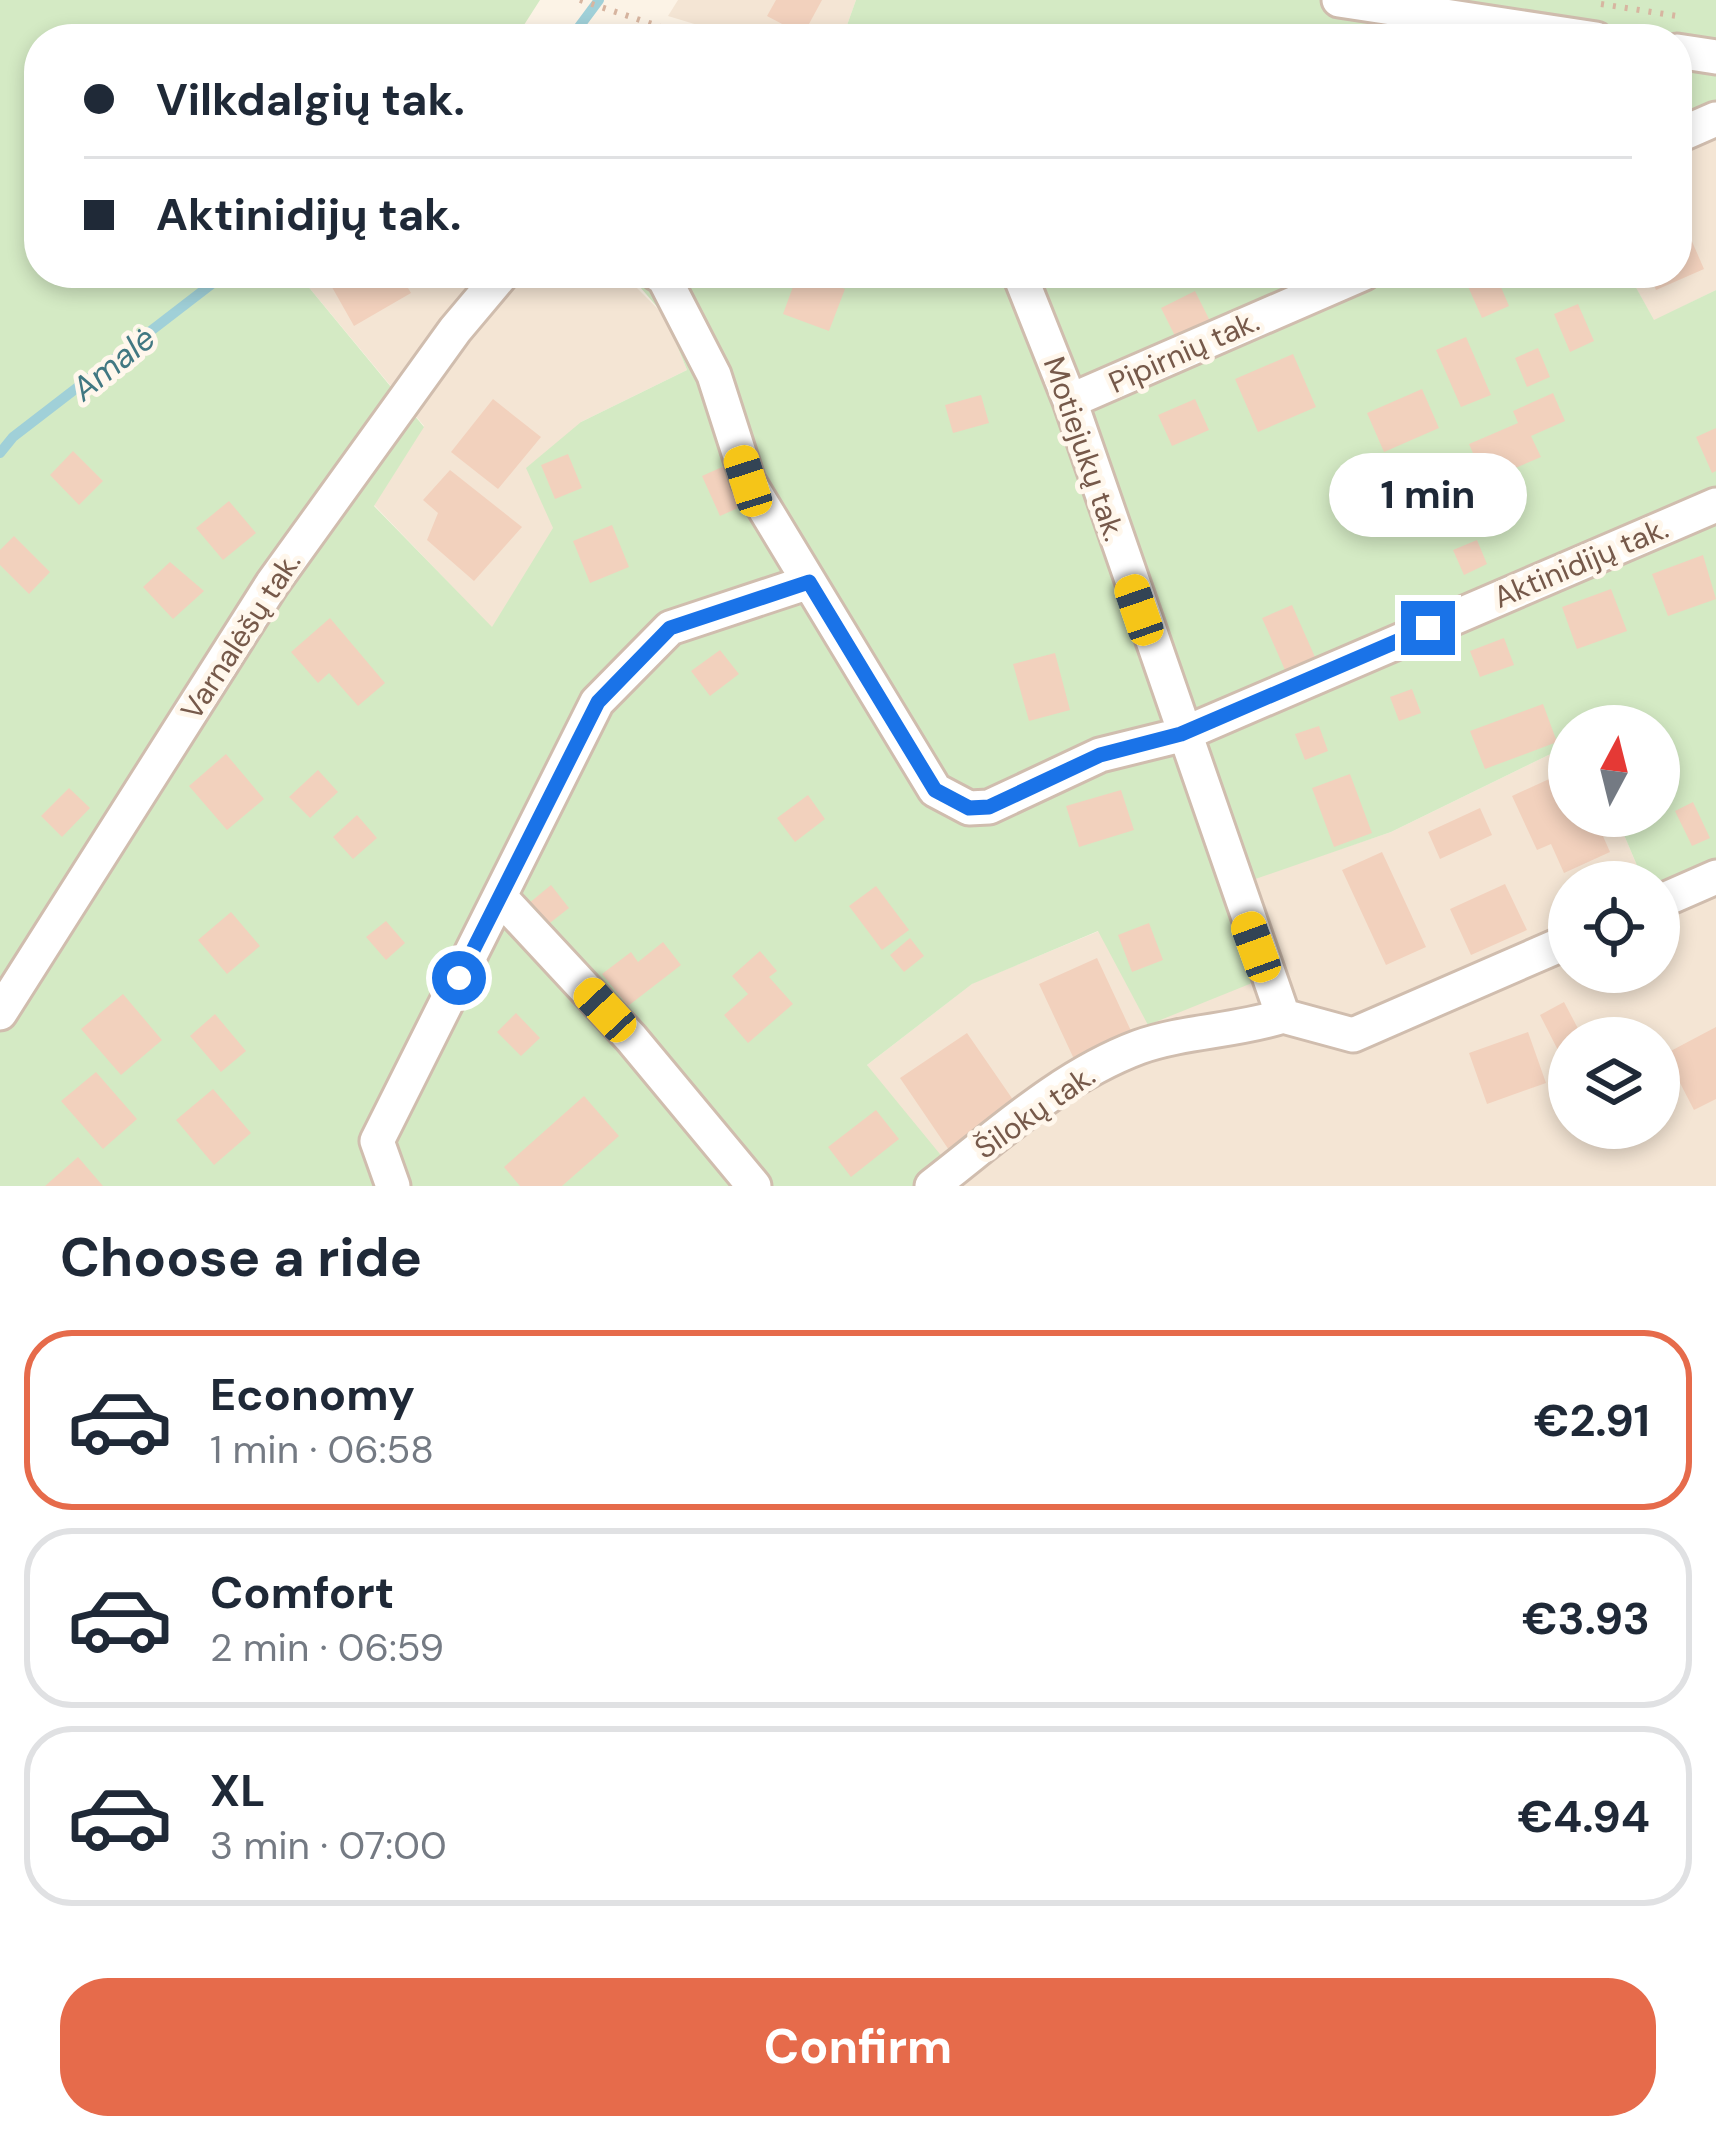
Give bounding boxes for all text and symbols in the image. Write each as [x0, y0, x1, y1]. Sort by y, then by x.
text: Vilkdalgių tak. [156, 70, 465, 129]
text: Aktinidijų tak. [156, 185, 461, 244]
street label: Pipirnių tak. [1103, 301, 1265, 402]
water label: Amalė [62, 317, 164, 411]
street label: Motiejukų tak. [1035, 352, 1134, 546]
car [720, 441, 776, 521]
callout: 1 min [1329, 454, 1527, 538]
text: 1 min [1381, 469, 1475, 520]
street label: Aktinidijų tak. [1488, 508, 1674, 617]
street label: Varnalėšų tak. [172, 544, 309, 727]
car [1110, 570, 1168, 650]
route end [1401, 601, 1455, 655]
north arrow [1548, 705, 1680, 837]
map controls [1548, 705, 1680, 1149]
button: locate [1548, 861, 1680, 993]
car [1227, 907, 1285, 987]
route start [432, 951, 486, 1005]
car [567, 971, 643, 1049]
button: layers [1548, 1017, 1680, 1149]
street label: Šilokų tak. [967, 1056, 1103, 1167]
text: Choose a ride [60, 1222, 422, 1293]
text: Economy [210, 1365, 415, 1424]
icon: car [66, 1366, 174, 1474]
text: €2.91 [1534, 1391, 1650, 1450]
text: 1 min · 06:58 [210, 1424, 434, 1475]
text: Comfort [210, 1563, 394, 1622]
icon: car [66, 1564, 174, 1672]
text: €3.93 [1522, 1589, 1650, 1648]
text: 2 min · 06:59 [210, 1622, 444, 1673]
text: XL [210, 1761, 265, 1820]
icon: car [66, 1762, 174, 1870]
text: €4.94 [1517, 1787, 1650, 1846]
text: 3 min · 07:00 [210, 1820, 447, 1871]
button: Confirm [60, 1978, 1656, 2116]

